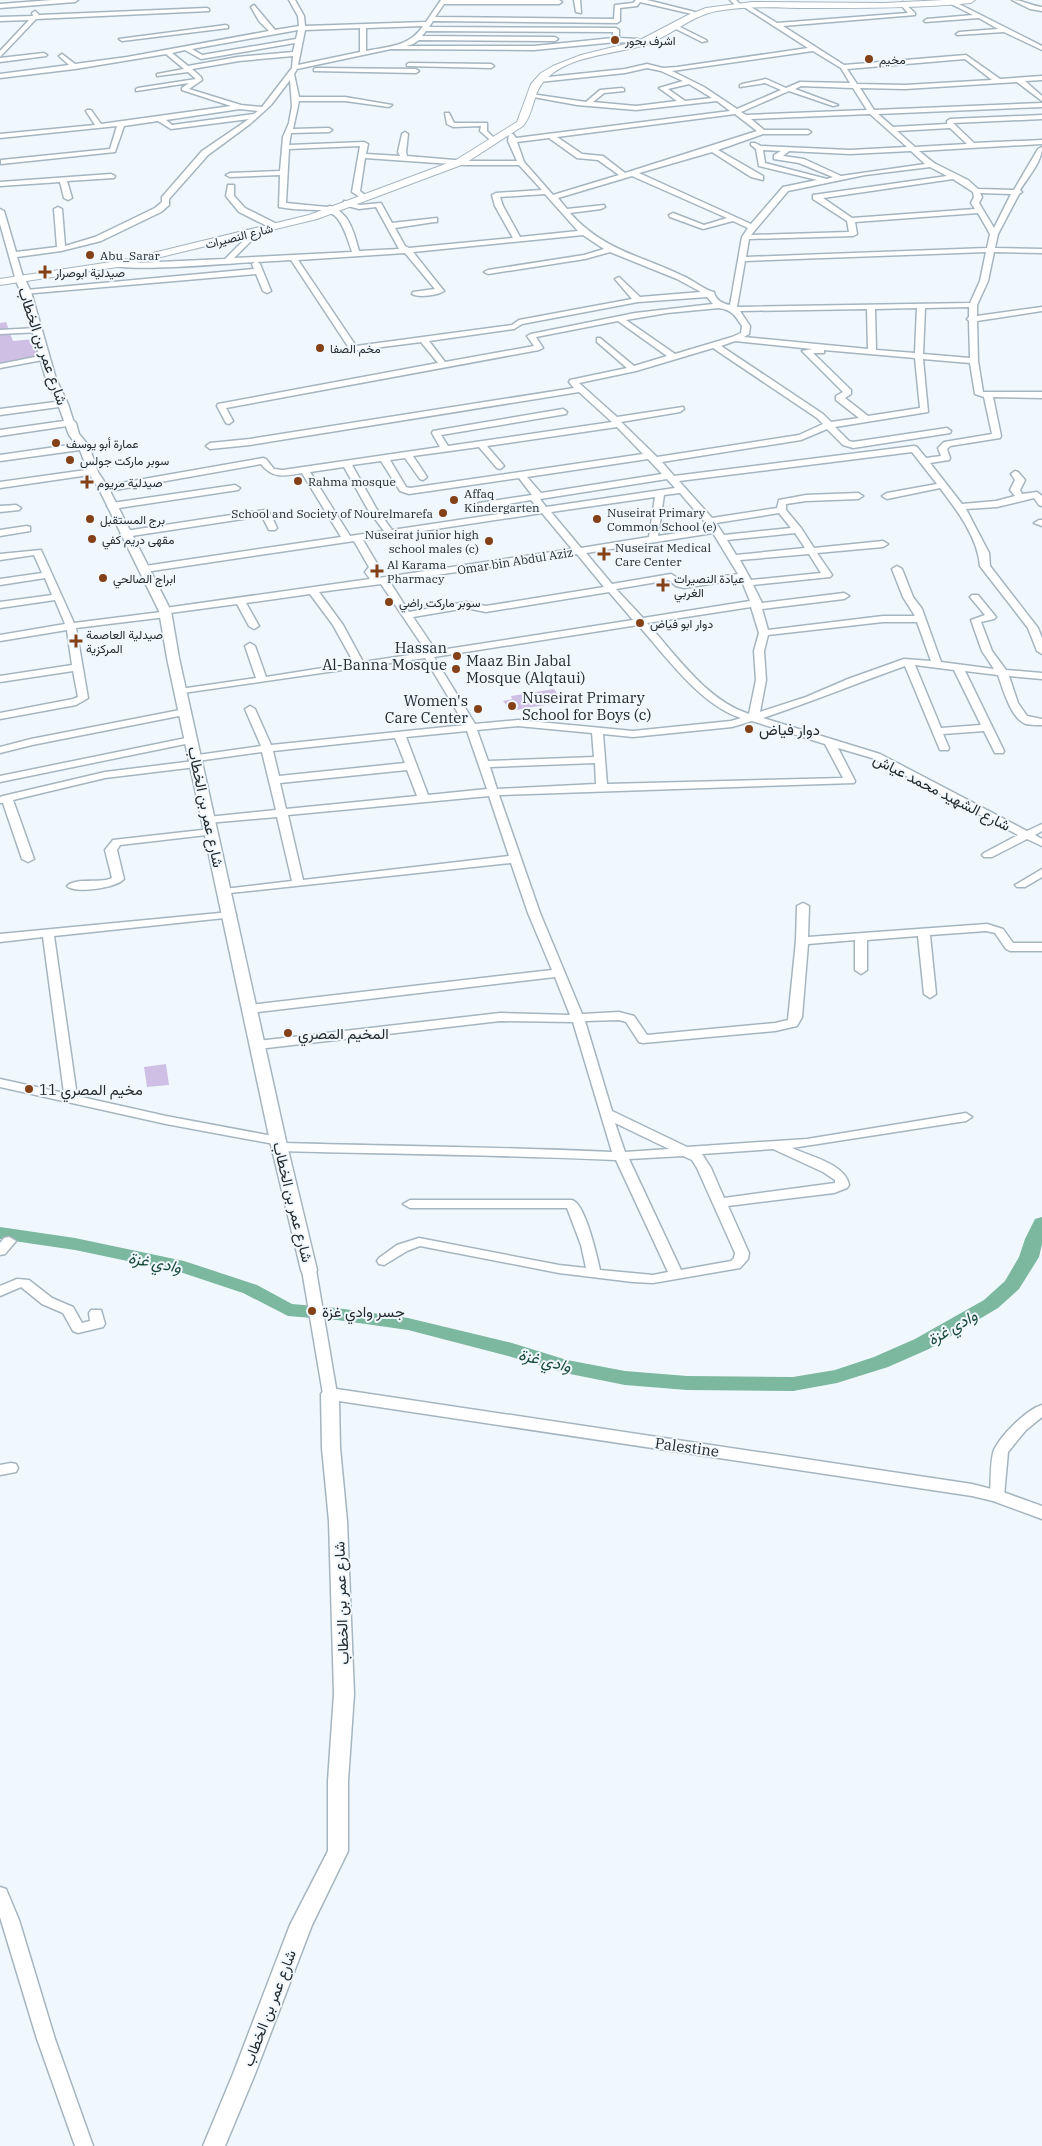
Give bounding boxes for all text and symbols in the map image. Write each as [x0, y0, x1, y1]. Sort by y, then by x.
place label: اشرف بحور [624, 33, 675, 49]
marker: اشرف بحور [609, 34, 621, 46]
place label: مخيم [879, 52, 906, 68]
marker: مخيم [863, 53, 875, 65]
street label: شارع النصيرات [204, 220, 275, 254]
place label: Abu_Sarar [100, 248, 161, 263]
marker: Abu_Sarar [84, 249, 96, 261]
place label: صيدلية ابوصرار [54, 265, 125, 281]
marker: صيدلية ابوصرار [39, 266, 51, 278]
street label: شارع عمر بن الخطاب [12, 285, 72, 408]
place label: مخم الصفا [330, 341, 381, 357]
marker: مخم الصفا [314, 342, 326, 354]
place label: عمارة أبو يوسف [66, 436, 139, 452]
marker: عمارة أبو يوسف [50, 437, 62, 449]
place label: سوبر ماركت جولس [80, 453, 169, 469]
marker: سوبر ماركت جولس [64, 454, 76, 466]
place label: Rahma mosque [308, 474, 396, 489]
place label: صيدلية مريوم [97, 475, 162, 491]
marker: Rahma mosque [292, 475, 304, 487]
marker: صيدلية مريوم [81, 476, 93, 488]
place label: Affaq Kindergarten [464, 486, 540, 515]
marker: Affaq Kindergarten [448, 494, 460, 506]
place label: Nuseirat Primary Common School (e) [607, 505, 717, 534]
place label: School and Society of Nourelmarefa [231, 506, 433, 521]
marker: School and Society of Nourelmarefa [437, 507, 449, 519]
place label: برج المستقبل [100, 512, 165, 529]
marker: برج المستقبل [84, 513, 96, 525]
marker: Nuseirat Primary Common School (e) [591, 513, 603, 525]
place label: Nuseirat junior high school males (c) [365, 527, 480, 556]
place label: مقهى دريم كفي [102, 532, 174, 550]
marker: مقهى دريم كفي [86, 533, 98, 545]
marker: Nuseirat junior high school males (c) [483, 535, 495, 547]
place label: Nuseirat Medical Care Center [615, 540, 711, 569]
street label: Omar bin Abdul Aziz [456, 544, 574, 578]
marker: Nuseirat Medical Care Center [597, 547, 611, 561]
place label: Al Karama Pharmacy [387, 557, 447, 586]
marker: Al Karama Pharmacy [371, 565, 383, 577]
place label: ابراج الصالحي [113, 571, 176, 589]
place label: عيادة النصيرات الغربي [674, 571, 744, 603]
marker: ابراج الصالحي [97, 572, 109, 584]
marker: عيادة النصيرات الغربي [656, 578, 670, 592]
place label: سوبر ماركت راضي [399, 595, 480, 613]
marker: سوبر ماركت راضي [383, 596, 395, 608]
place label: دوار ابو فياض [650, 616, 713, 632]
marker: دوار ابو فياض [634, 617, 646, 629]
place label: صيدلية العاصمة المركزية [86, 627, 163, 657]
marker: صيدلية العاصمة المركزية [70, 635, 82, 647]
place label: Hassan Al-Banna Mosque [322, 638, 447, 674]
marker: Hassan Al-Banna Mosque [451, 650, 463, 662]
place label: Maaz Bin Jabal Mosque (Alqtaui) [466, 651, 586, 687]
marker: Maaz Bin Jabal Mosque (Alqtaui) [450, 663, 462, 675]
place label: Nuseirat Primary School for Boys (c) [522, 688, 651, 724]
place label: Women's Care Center [385, 691, 468, 727]
marker: Nuseirat Primary School for Boys (c) [506, 700, 518, 712]
marker: Women's Care Center [472, 703, 484, 715]
place label: دوار فياض [759, 720, 820, 740]
marker: دوار فياض [743, 723, 755, 735]
street label: شارع عمر بن الخطاب [182, 745, 228, 870]
street label: شارع الشهيد محمد عياش [869, 749, 1014, 837]
place label: المخيم المصري [298, 1024, 389, 1047]
marker: المخيم المصري [282, 1027, 294, 1039]
place label: مخيم المصري 11 [39, 1080, 143, 1103]
marker: مخيم المصري 11 [23, 1083, 35, 1095]
street label: شارع عمر بن الخطاب [267, 1140, 317, 1265]
water label: وادي غزة [126, 1247, 183, 1281]
place label: جسر وادي غزة [322, 1302, 405, 1325]
marker: جسر وادي غزة [306, 1305, 318, 1317]
water label: وادي غزة [924, 1305, 982, 1353]
water label: وادي غزة [515, 1344, 574, 1380]
street label: Palestine [654, 1433, 720, 1461]
street label: شارع عمر بن الخطاب [329, 1541, 355, 1665]
street label: شارع عمر بن الخطاب [238, 1947, 302, 2070]

